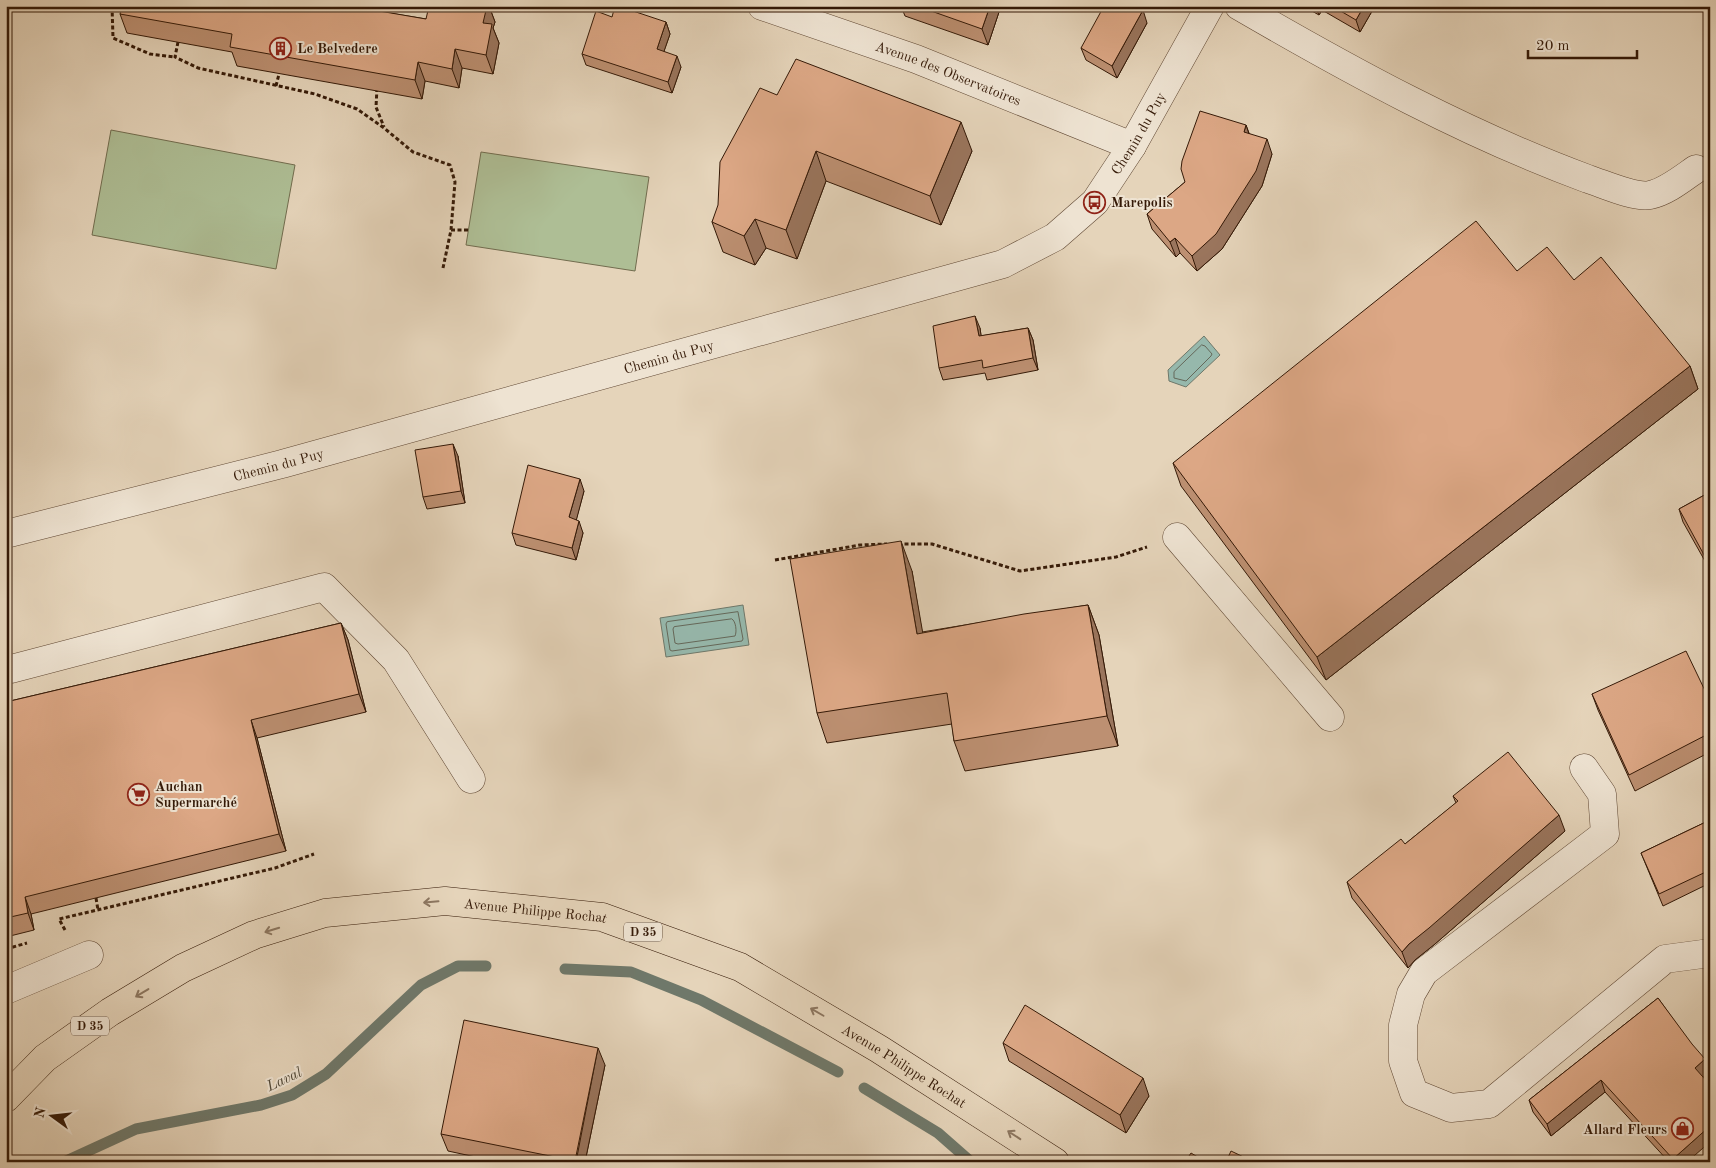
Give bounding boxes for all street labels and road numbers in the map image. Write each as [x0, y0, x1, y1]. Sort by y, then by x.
street label: Avenue des Observatoires [873, 39, 1023, 109]
street label: Chemin du Puy [1109, 90, 1169, 177]
street label: Chemin du Puy [622, 338, 716, 377]
street label: Chemin du Puy [232, 447, 326, 484]
street label: Avenue Philippe Rochat [463, 897, 609, 926]
road number: D 35 [624, 922, 662, 942]
road number: D 35 [71, 1016, 109, 1036]
street label: Avenue Philippe Rochat [839, 1022, 968, 1111]

